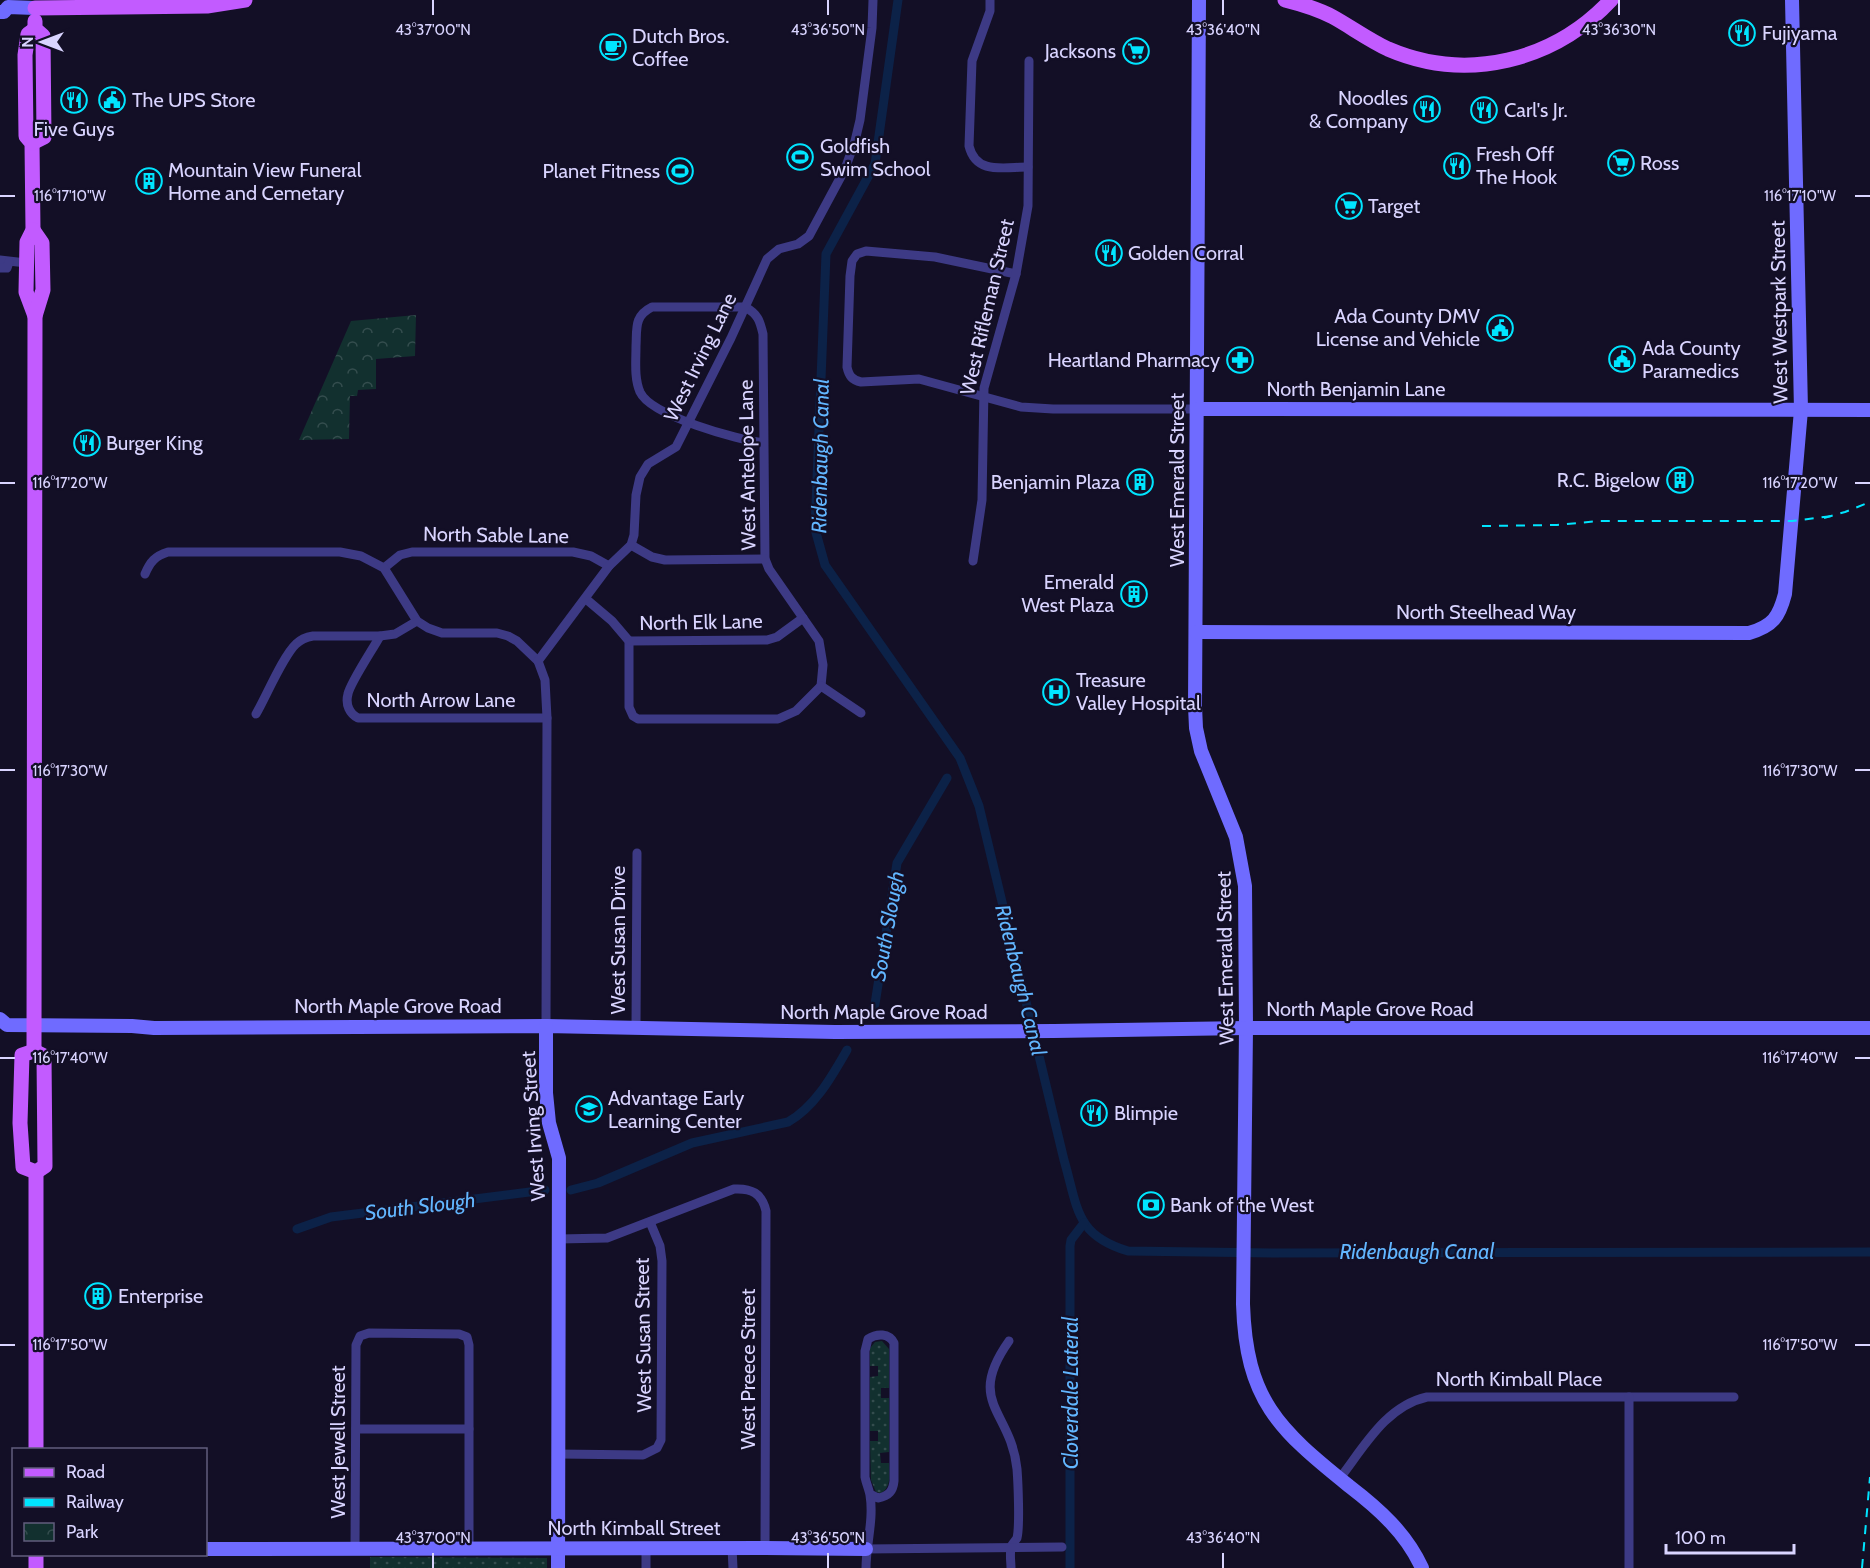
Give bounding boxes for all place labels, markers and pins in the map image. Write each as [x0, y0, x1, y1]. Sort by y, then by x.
restaurant icon: Fujiyama [1727, 18, 1757, 48]
place label: Fujiyama [1762, 21, 1838, 45]
place label: Dutch Bros. Coffee [632, 24, 729, 71]
cafe icon: Dutch Bros. Coffee [598, 32, 628, 62]
supermarket icon: Jacksons [1121, 36, 1151, 66]
place label: Jacksons [1044, 39, 1116, 63]
restaurant icon: Five Guys [59, 85, 89, 115]
public building icon: The UPS Store [97, 85, 127, 115]
place label: Noodles & Company [1309, 86, 1408, 133]
place label: The UPS Store [132, 88, 256, 112]
restaurant icon: Noodles & Company [1412, 94, 1442, 124]
restaurant icon: Carl's Jr. [1469, 95, 1499, 125]
place label: Carl's Jr. [1504, 98, 1568, 122]
place label: Five Guys [33, 117, 115, 141]
place label: Goldfish Swim School [820, 134, 931, 181]
sports icon: Goldfish Swim School [785, 142, 815, 172]
place label: Fresh Off The Hook [1476, 142, 1557, 189]
supermarket icon: Ross [1606, 148, 1636, 178]
restaurant icon: Fresh Off The Hook [1442, 151, 1472, 181]
place label: Ross [1640, 151, 1679, 175]
sports icon: Planet Fitness [665, 156, 695, 186]
place label: Mountain View Funeral Home and Cemetary [168, 158, 362, 205]
place label: Planet Fitness [542, 159, 660, 183]
building icon: Mountain View Funeral Home and Cemetary [134, 166, 164, 196]
supermarket icon: Target [1334, 191, 1364, 221]
place label: Target [1368, 194, 1420, 218]
restaurant icon: Golden Corral [1094, 238, 1124, 268]
place label: Golden Corral [1128, 241, 1244, 265]
place label: Ada County DMV License and Vehicle [1316, 304, 1481, 351]
public building icon: Ada County DMV License and Vehicle [1485, 313, 1515, 343]
place label: Ada County Paramedics [1642, 336, 1741, 383]
public building icon: Ada County Paramedics [1607, 344, 1637, 374]
pharmacy icon: Heartland Pharmacy [1225, 345, 1255, 375]
place label: Heartland Pharmacy [1048, 348, 1220, 372]
restaurant icon: Burger King [72, 428, 102, 458]
place label: Burger King [106, 431, 204, 455]
building icon: R.C. Bigelow [1665, 465, 1695, 495]
building icon: Benjamin Plaza [1125, 467, 1155, 497]
place label: R.C. Bigelow [1557, 468, 1660, 492]
place label: Benjamin Plaza [991, 470, 1120, 494]
place label: Emerald West Plaza [1021, 570, 1114, 617]
building icon: Emerald West Plaza [1119, 579, 1149, 609]
place label: Treasure Valley Hospital [1076, 668, 1201, 715]
hospital icon: Treasure Valley Hospital [1041, 677, 1071, 707]
place label: Advantage Early Learning Center [608, 1086, 744, 1133]
school or university icon: Advantage Early Learning Center [574, 1094, 604, 1124]
restaurant icon: Blimpie [1079, 1098, 1109, 1128]
place label: Blimpie [1114, 1101, 1178, 1125]
bank icon: Bank of the West [1136, 1190, 1166, 1220]
place label: Bank of the West [1170, 1193, 1314, 1217]
building icon: Enterprise [83, 1281, 113, 1311]
place label: Enterprise [118, 1284, 203, 1308]

